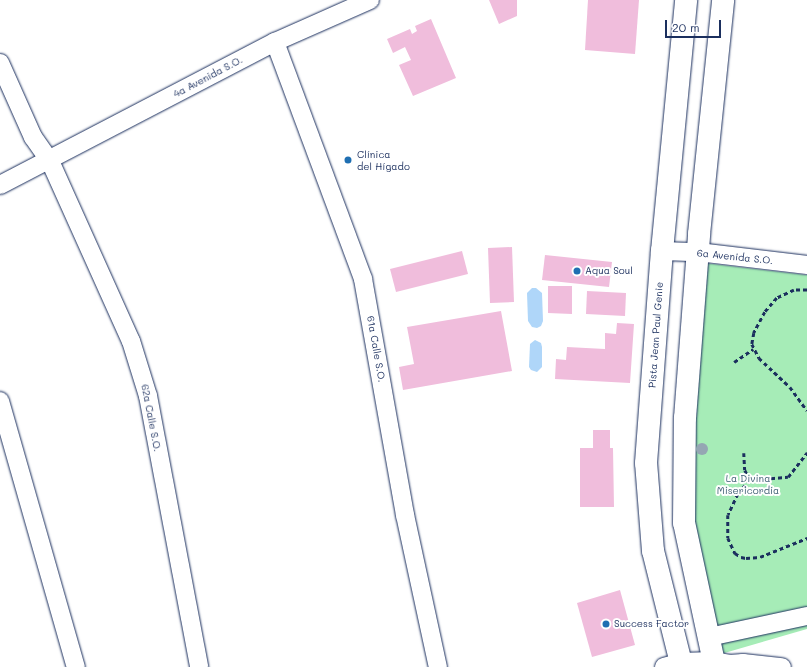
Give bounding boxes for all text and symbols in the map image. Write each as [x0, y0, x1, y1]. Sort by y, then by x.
scale bar [667, 12, 723, 38]
text: 20 m [672, 19, 700, 35]
street label: 4a Avenida S.O. [171, 54, 245, 100]
place label: Clínica del Hígado [357, 148, 410, 172]
marker: Clínica del Hígado [342, 154, 354, 166]
street label: 6a Avenida S.O. [696, 247, 774, 267]
place label: Aqua Soul [585, 265, 633, 277]
marker: Aqua Soul [572, 266, 582, 276]
street label: Pista Jean Paul Genie [646, 282, 666, 388]
street label: 61a Calle S.O. [364, 315, 388, 383]
street label: 62a Calle S.O. [139, 383, 163, 453]
park label: La Divina Misericordia [717, 472, 779, 496]
place label: Success Factor [614, 618, 689, 630]
marker: Success Factor [601, 619, 611, 629]

